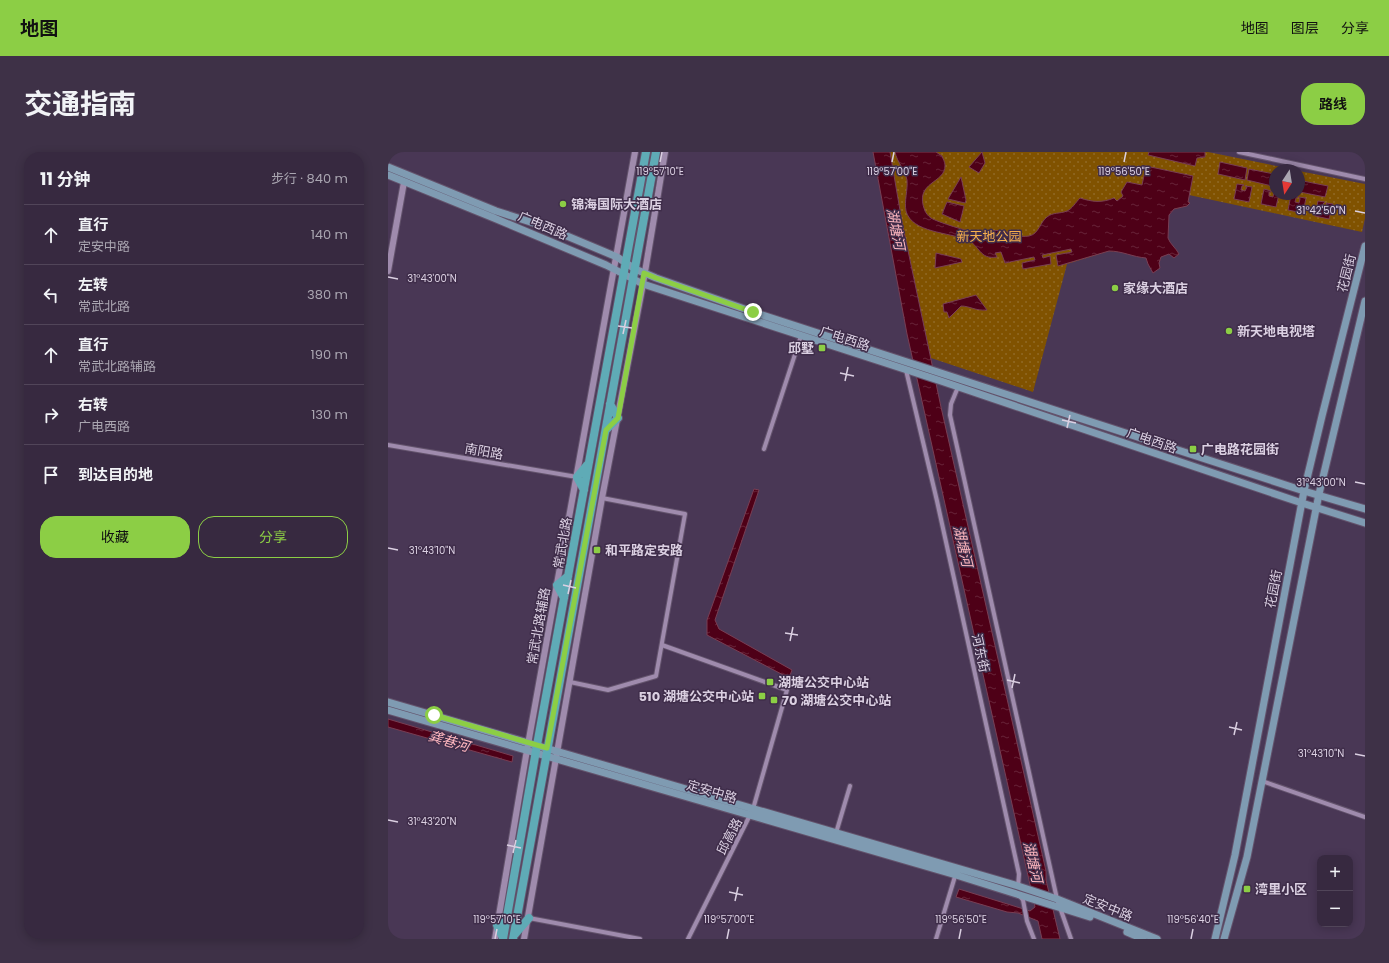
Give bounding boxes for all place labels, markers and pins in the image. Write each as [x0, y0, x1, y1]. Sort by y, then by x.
place label: 锦海国际大酒店 [571, 195, 662, 214]
marker: 锦海国际大酒店 [558, 199, 568, 209]
place label: 家缘大酒店 [1123, 279, 1188, 298]
marker: 家缘大酒店 [1110, 283, 1120, 293]
place label: 新天地电视塔 [1237, 322, 1315, 341]
marker: 新天地电视塔 [1224, 326, 1234, 336]
place label: 邱墅 [788, 339, 814, 358]
marker: 邱墅 [817, 343, 827, 353]
place label: 广电路花园街 [1201, 440, 1279, 459]
marker: 广电路花园街 [1188, 444, 1198, 454]
place label: 和平路定安路 [605, 541, 683, 560]
marker: 和平路定安路 [592, 545, 602, 555]
place label: 湖塘公交中心站 [778, 673, 869, 692]
marker: 湖塘公交中心站 [765, 677, 775, 687]
place label: 510 湖塘公交中心站 [638, 687, 754, 706]
marker: 510 湖塘公交中心站 [757, 691, 767, 701]
place label: 70 湖塘公交中心站 [782, 691, 891, 710]
marker: 70 湖塘公交中心站 [769, 695, 779, 705]
place label: 湾里小区 [1255, 880, 1307, 899]
marker: 湾里小区 [1242, 884, 1252, 894]

